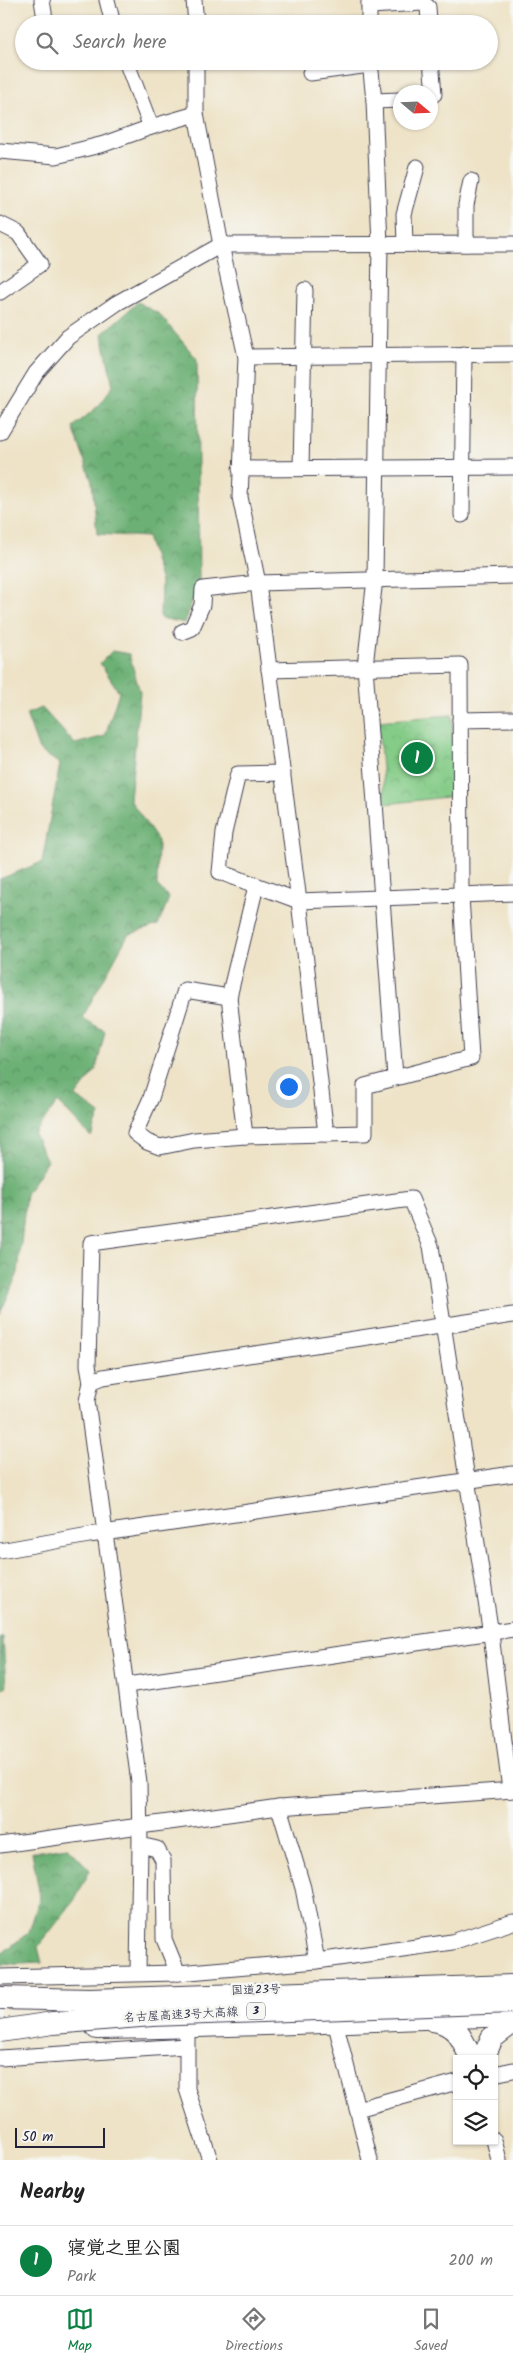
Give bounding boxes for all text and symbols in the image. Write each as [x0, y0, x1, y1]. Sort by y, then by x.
search box [15, 15, 498, 70]
text: Search here [73, 28, 167, 58]
icon: search [33, 29, 61, 57]
north arrow [393, 85, 438, 130]
pin: 1 [401, 739, 433, 777]
your location [276, 1074, 302, 1100]
street label: 国道23号 [231, 1980, 281, 2000]
road number: 3 [247, 2002, 265, 2020]
street label: 名古屋高速3号大高線 [123, 2003, 239, 2027]
map controls [453, 2055, 498, 2145]
button: locate [453, 2055, 498, 2100]
button: layers [453, 2100, 498, 2145]
scale bar [15, 2125, 105, 2148]
text: 50 m [22, 2126, 53, 2148]
text: Nearby [20, 2176, 85, 2209]
text: 寝覚之里公園 [67, 2234, 181, 2264]
text: 1 [34, 2248, 38, 2273]
text: 200 m [449, 2248, 493, 2273]
text: Park [67, 2264, 96, 2289]
tab: Map [66, 2305, 94, 2357]
tab: Directions [225, 2305, 283, 2357]
tab: Saved [414, 2305, 447, 2357]

